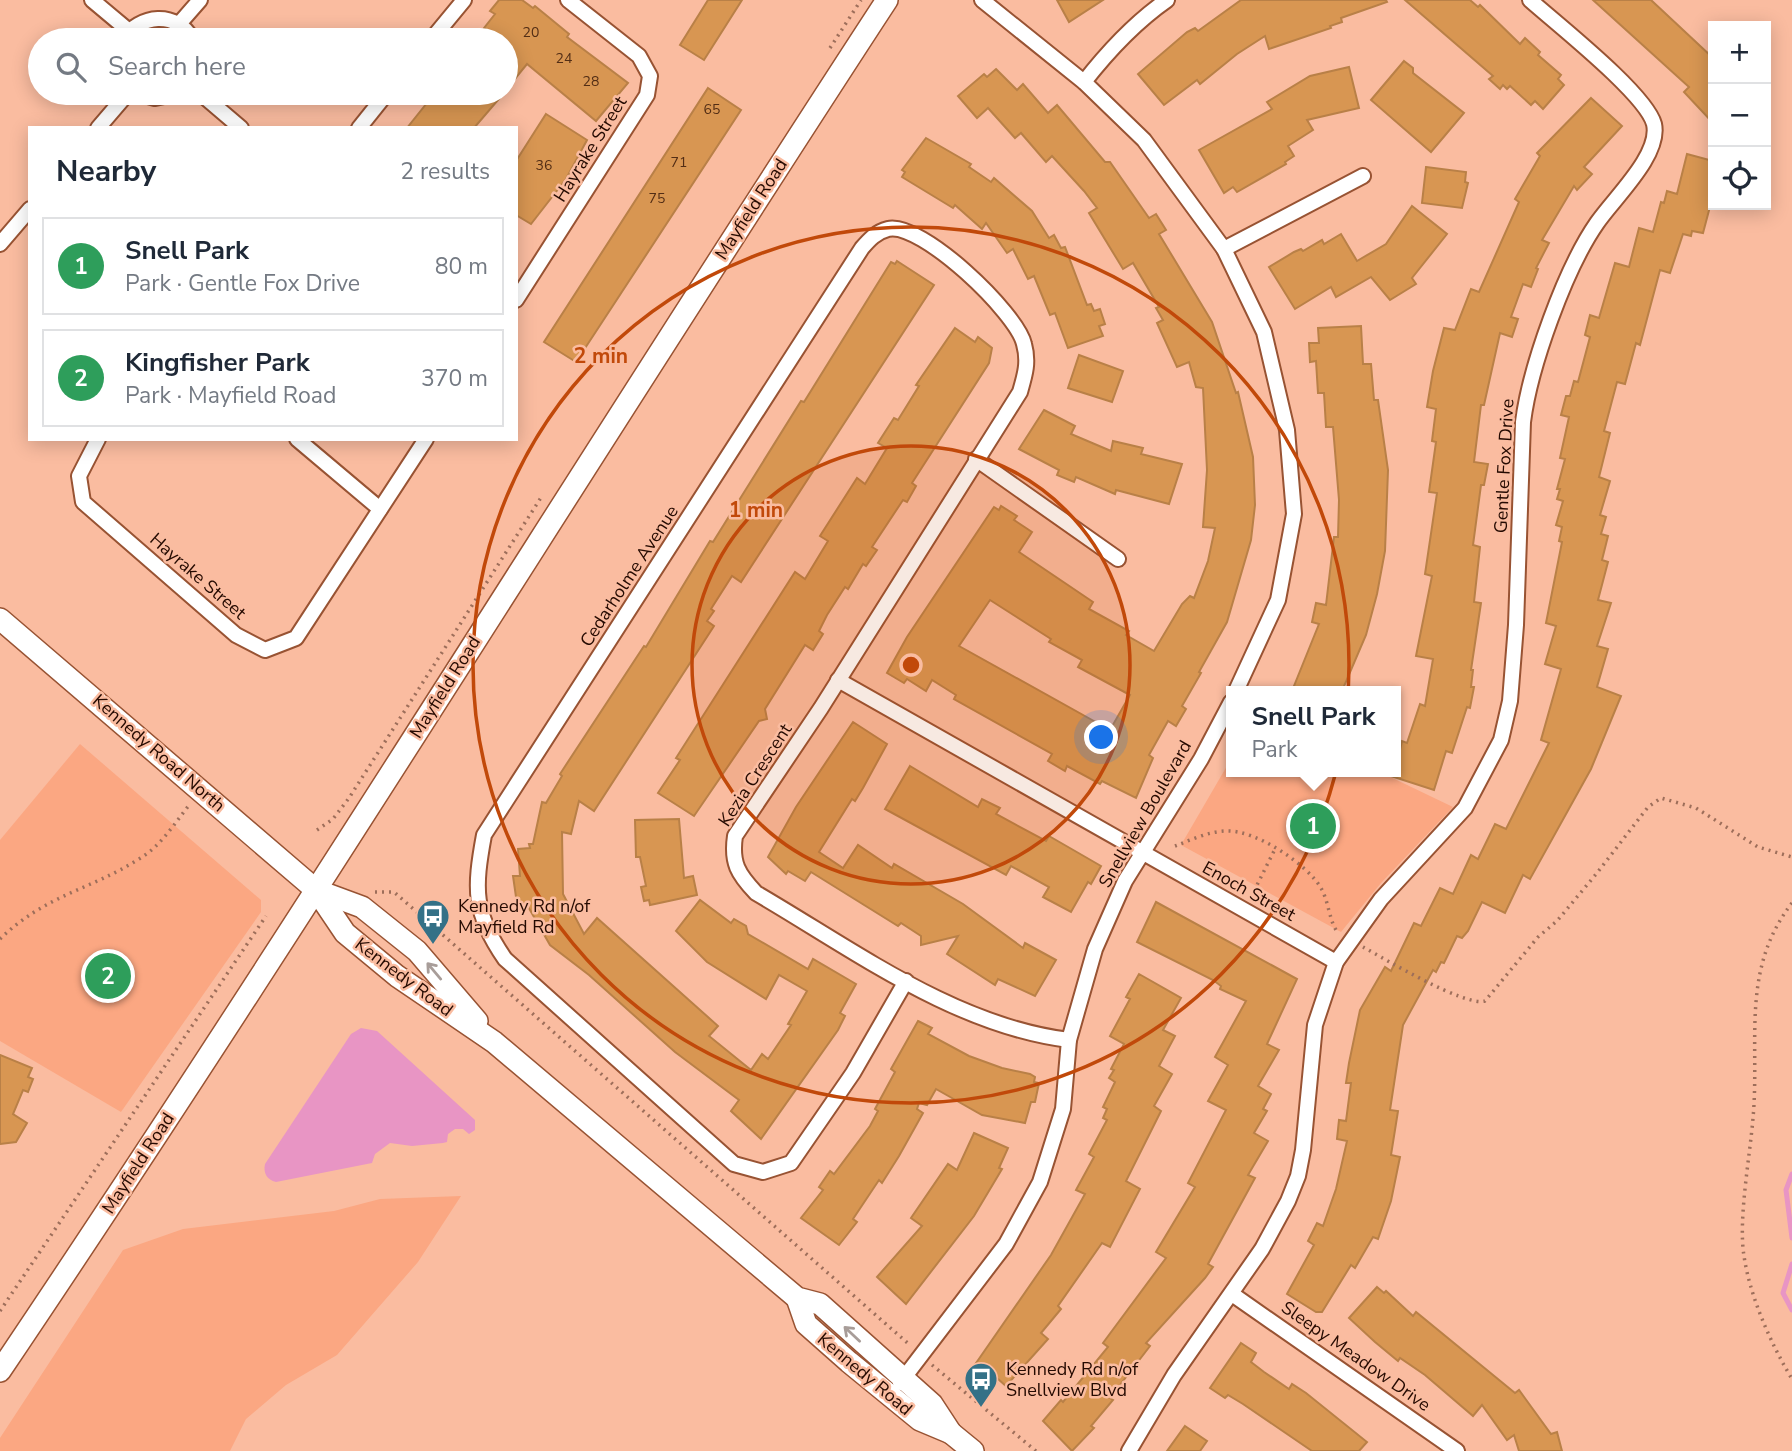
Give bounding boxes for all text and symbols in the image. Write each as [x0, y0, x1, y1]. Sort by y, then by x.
map controls [1708, 21, 1771, 210]
button: + [1708, 21, 1771, 84]
house number: 20 [523, 23, 539, 42]
search box [28, 28, 518, 105]
icon: search [52, 48, 90, 86]
text: Search here [108, 49, 246, 84]
house number: 24 [556, 49, 572, 68]
house number: 28 [583, 72, 599, 91]
button: − [1708, 84, 1771, 147]
street label: Hayrake Street [548, 91, 632, 206]
house number: 65 [704, 100, 720, 119]
button: locate [1708, 147, 1771, 210]
text: Nearby [56, 151, 156, 192]
house number: 71 [671, 153, 687, 172]
street label: Mayfield Road [709, 154, 793, 264]
text: 2 results [400, 156, 490, 187]
house number: 36 [536, 156, 552, 175]
house number: 75 [649, 189, 665, 208]
text: Snell Park [125, 233, 249, 268]
text: 1 [74, 251, 88, 282]
text: 80 m [435, 251, 488, 282]
text: Park · Gentle Fox Drive [125, 268, 360, 299]
text: 2 min [574, 342, 628, 370]
text: Kingfisher Park [125, 345, 310, 380]
text: 2 [74, 363, 88, 394]
text: 370 m [421, 363, 488, 394]
text: Park · Mayfield Road [125, 380, 336, 411]
street label: Gentle Fox Drive [1488, 398, 1520, 534]
text: 1 min [729, 496, 783, 524]
street label: Cedarholme Avenue [574, 501, 684, 651]
street label: Hayrake Street [145, 527, 252, 625]
street label: Mayfield Road [404, 631, 486, 743]
centre of rings [899, 653, 923, 677]
popup [1226, 686, 1401, 777]
street label: Kennedy Road North [88, 689, 230, 817]
text: Snell Park [1251, 699, 1376, 734]
street label: Kezia Crescent [713, 718, 798, 831]
your location [1084, 720, 1118, 754]
text: Park [1251, 734, 1297, 765]
street label: Snellview Boulevard [1093, 736, 1197, 892]
pin: 1 [1290, 800, 1336, 852]
street label: Enoch Street [1198, 856, 1300, 927]
place label: Kennedy Rd n/of Mayfield Rd [458, 894, 591, 939]
bus stop icon: Kennedy Rd n/of Mayfield Rd [414, 897, 452, 946]
street label: Kennedy Road [350, 932, 458, 1022]
pin: 2 [85, 950, 131, 1002]
one-way arrow [426, 962, 442, 980]
street label: Mayfield Road [96, 1108, 180, 1218]
street label: Sleepy Meadow Drive [1277, 1295, 1435, 1417]
one-way arrow [844, 1326, 861, 1343]
street label: Kennedy Road [813, 1327, 917, 1421]
place label: Kennedy Rd n/of Snellview Blvd [1006, 1357, 1139, 1402]
bus stop icon: Kennedy Rd n/of Snellview Blvd [962, 1360, 1000, 1409]

